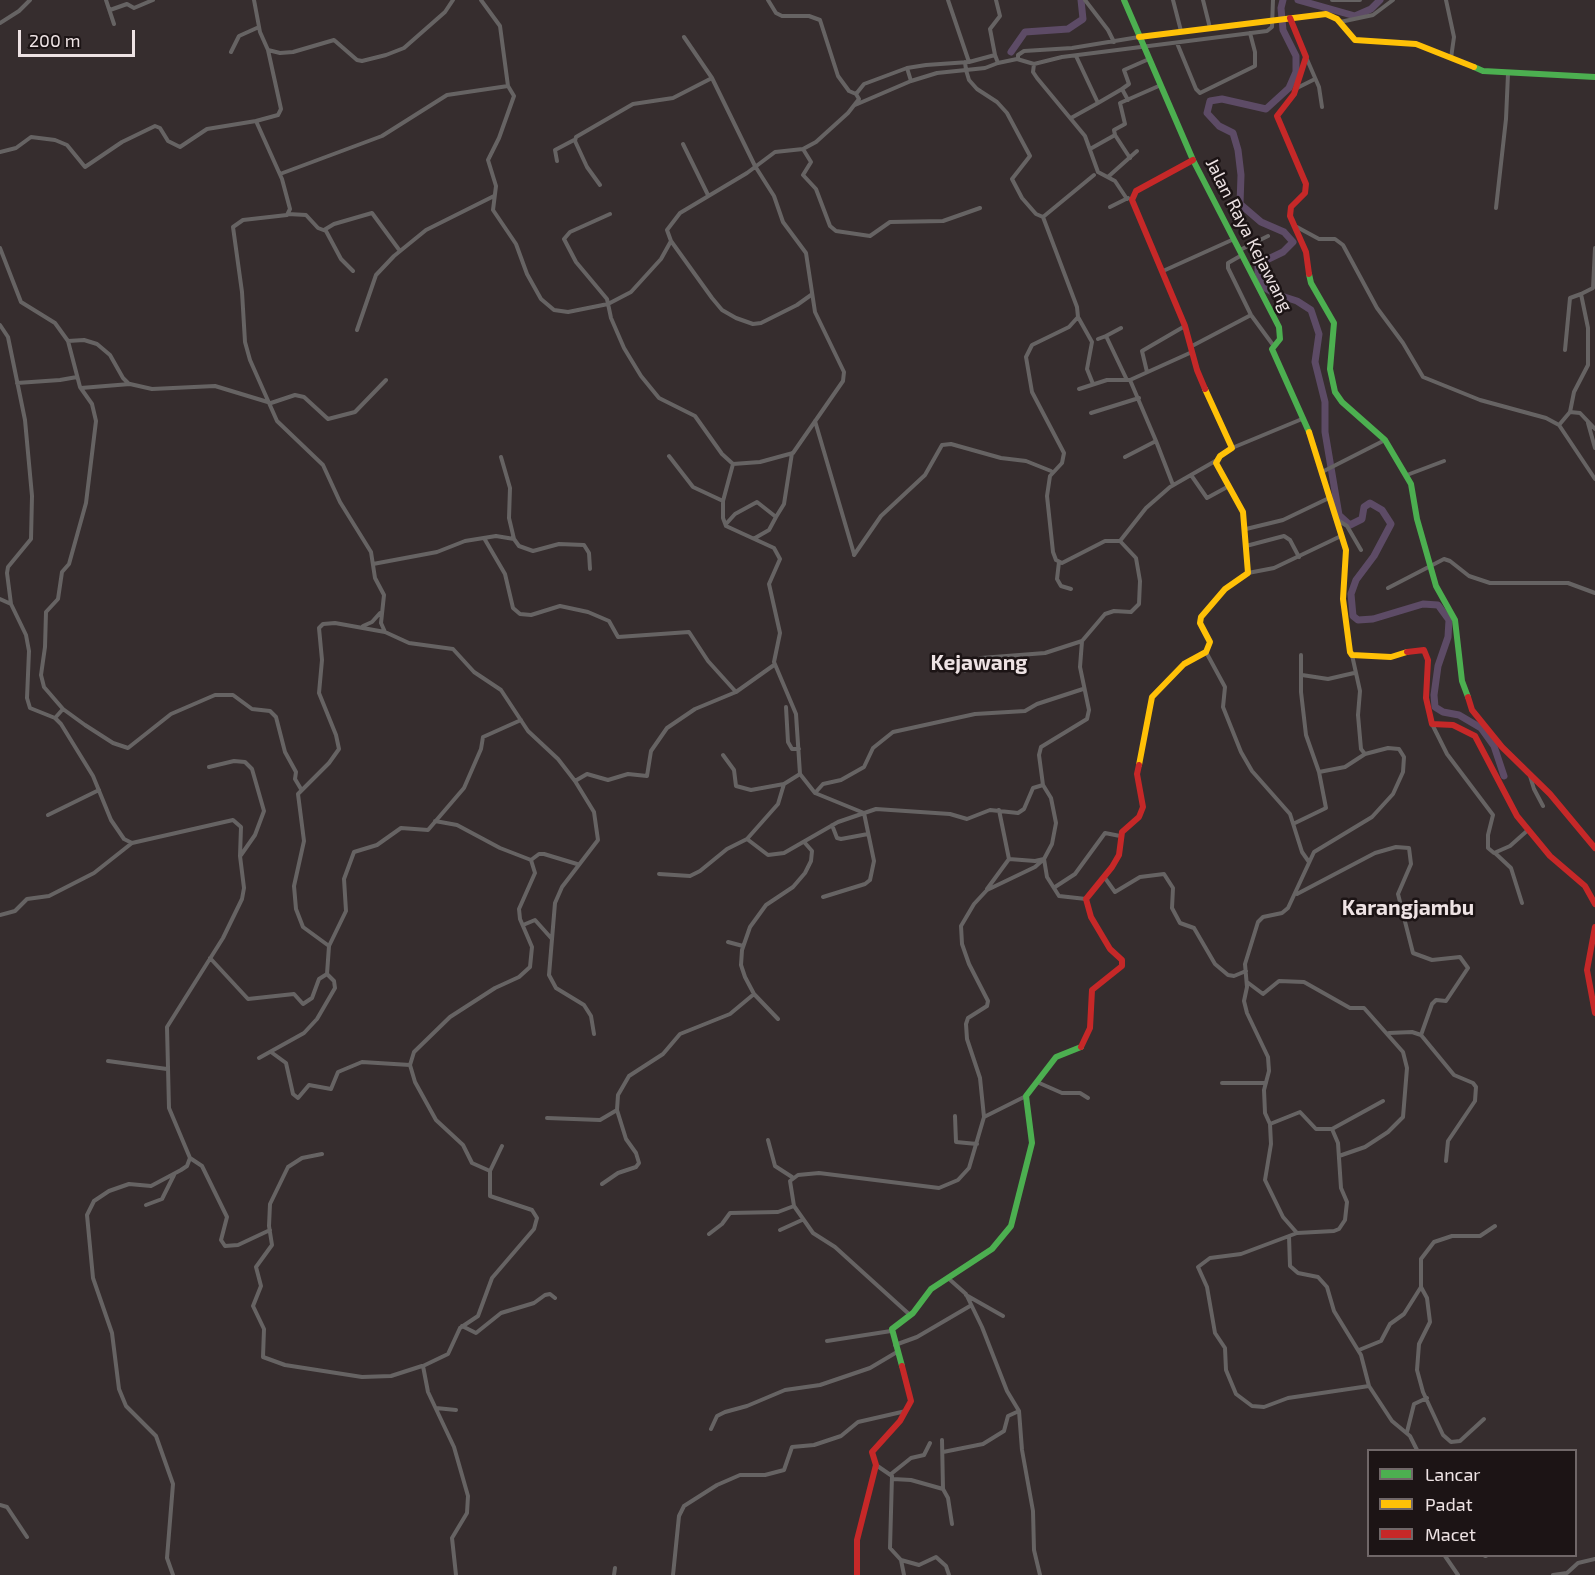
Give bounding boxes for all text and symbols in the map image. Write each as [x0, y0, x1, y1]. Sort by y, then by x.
scale bar [21, 18, 138, 56]
text: 200 m [29, 29, 81, 51]
street label: Jalan Raya Kejawang [1201, 155, 1297, 315]
district label: Kejawang [930, 650, 1028, 676]
district label: Karangjambu [1342, 895, 1474, 921]
legend [1367, 1449, 1577, 1557]
text: Lancar [1425, 1463, 1481, 1485]
text: Padat [1425, 1493, 1472, 1515]
text: Macet [1425, 1523, 1476, 1545]

